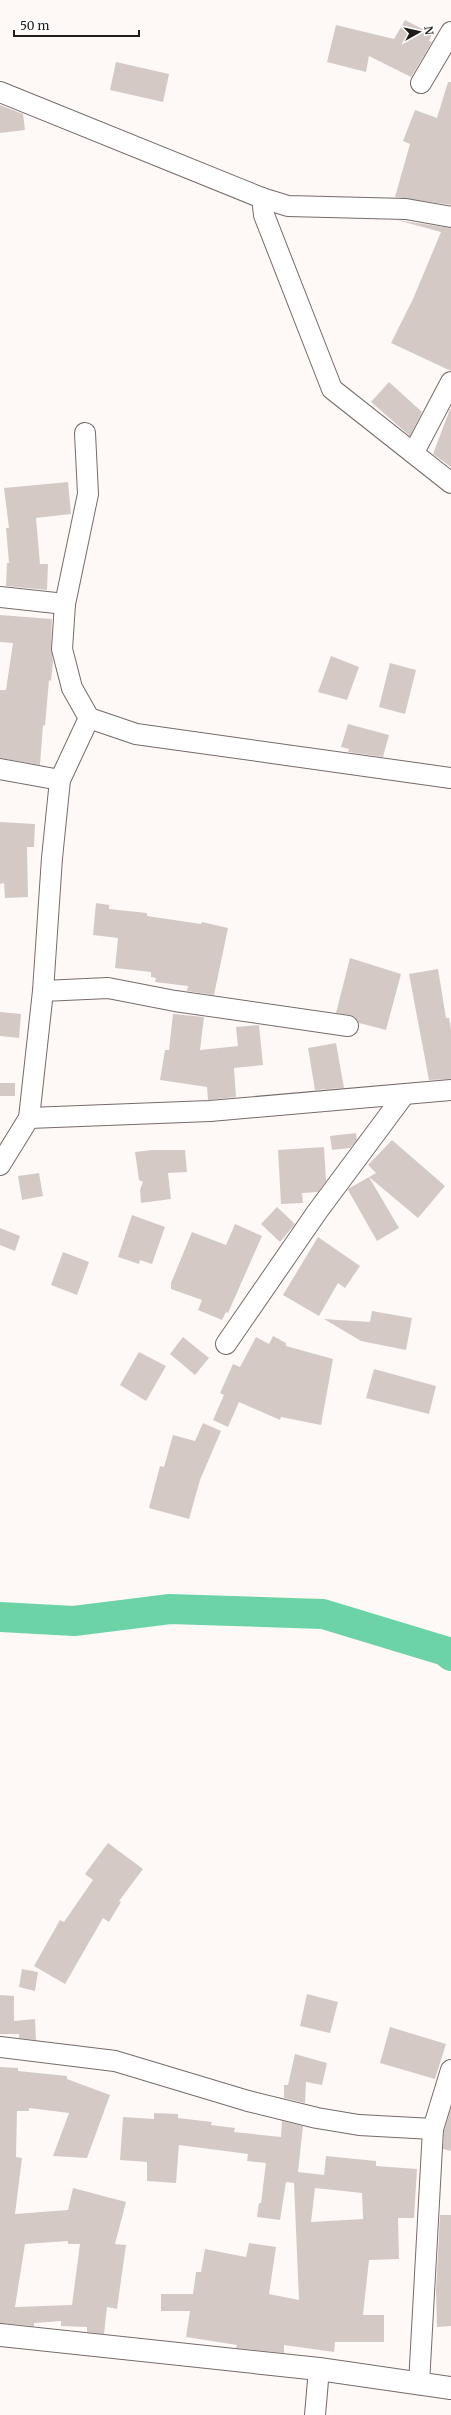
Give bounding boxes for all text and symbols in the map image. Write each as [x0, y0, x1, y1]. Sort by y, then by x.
scale bar [14, 12, 139, 38]
north arrow [399, 12, 439, 52]
text: 50 m [20, 18, 49, 33]
text: N [421, 25, 436, 36]

